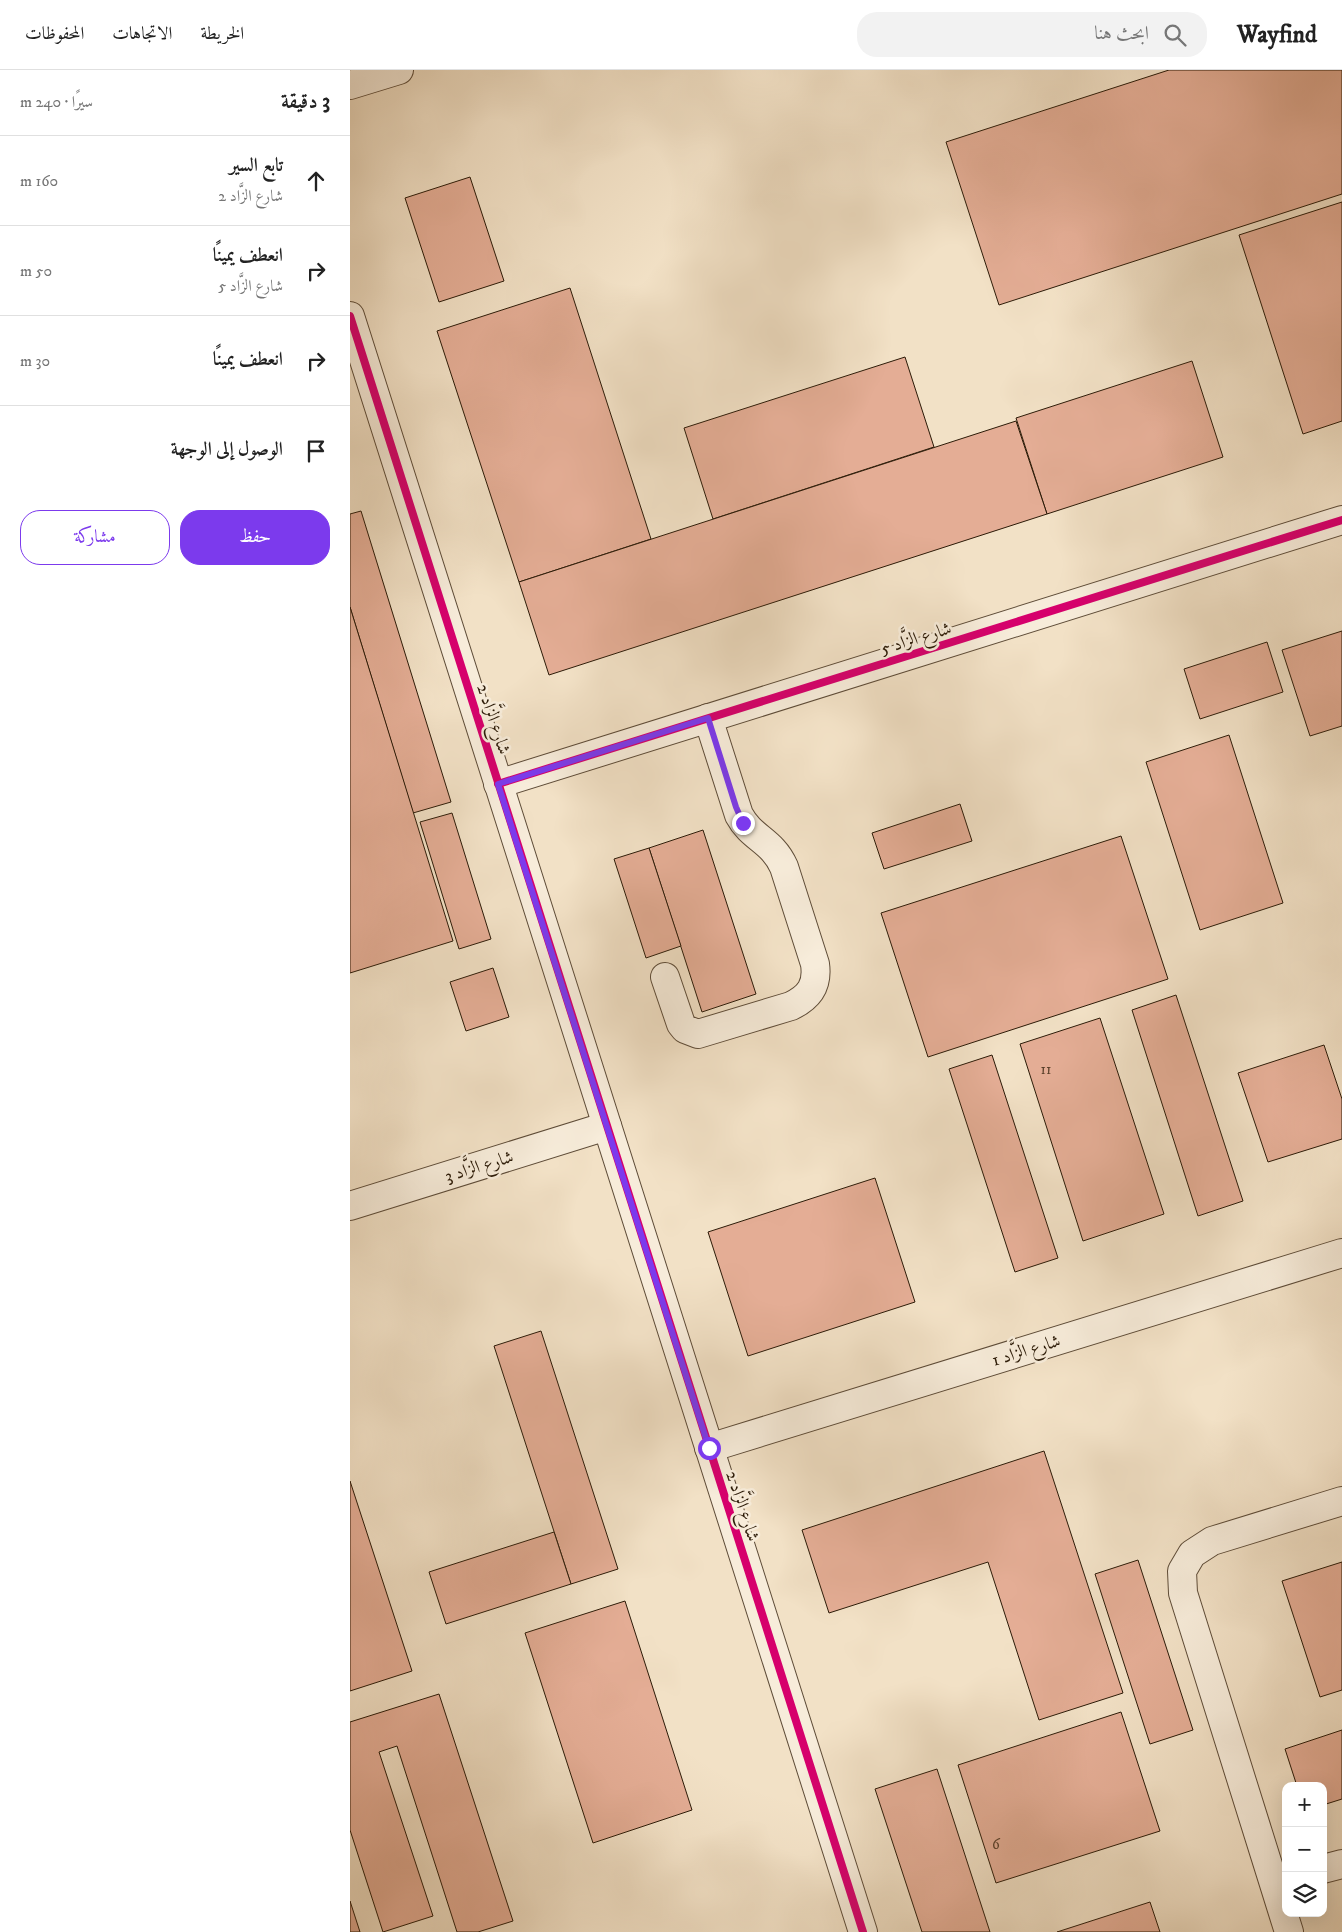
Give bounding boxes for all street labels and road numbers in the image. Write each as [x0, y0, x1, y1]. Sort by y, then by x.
street label: شارع الزَّاد 5 [877, 613, 955, 663]
street label: شارع الزَّاد 2 [468, 680, 519, 758]
street label: شارع الزَّاد 3 [441, 1141, 517, 1191]
street label: شارع الزَّاد 1 [988, 1325, 1064, 1375]
street label: شارع الزَّاد 2 [717, 1467, 768, 1545]

